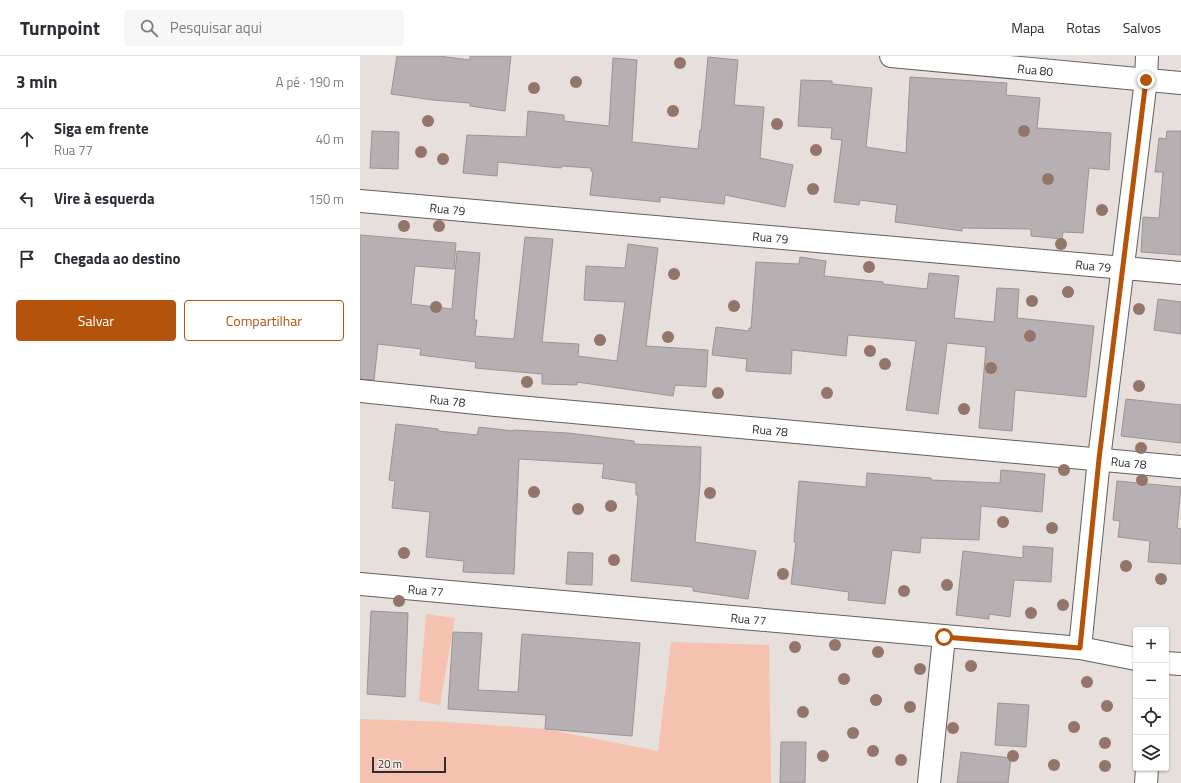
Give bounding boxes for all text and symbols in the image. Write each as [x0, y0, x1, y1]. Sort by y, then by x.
search box [124, 10, 404, 46]
text: Turnpoint [20, 13, 100, 42]
text: Pesquisar aqui [170, 16, 262, 39]
icon: search [138, 17, 160, 39]
text: Mapa [1011, 17, 1044, 38]
text: Rotas [1066, 17, 1101, 38]
text: Salvos [1123, 17, 1161, 38]
street label: Rua 80 [1017, 58, 1054, 81]
text: 3 min [16, 69, 57, 95]
route end [1137, 71, 1155, 89]
text: A pé · 190 m [276, 72, 344, 92]
text: Siga em frente [54, 117, 149, 140]
icon: ahead [16, 128, 38, 150]
text: 40 m [316, 129, 344, 149]
text: Rua 77 [54, 140, 93, 160]
text: Vire à esquerda [54, 187, 155, 210]
icon: left [16, 188, 38, 210]
text: 150 m [308, 189, 344, 209]
street label: Rua 79 [429, 198, 467, 220]
street label: Rua 79 [752, 226, 789, 248]
text: Chegada ao destino [54, 247, 180, 270]
icon: arrive [16, 248, 38, 270]
street label: Rua 79 [1074, 254, 1112, 276]
button: Salvar [16, 300, 176, 341]
button: Compartilhar [184, 300, 344, 341]
street label: Rua 78 [429, 389, 467, 411]
street label: Rua 78 [751, 419, 789, 441]
street label: Rua 78 [1110, 451, 1148, 473]
street label: Rua 77 [407, 579, 444, 601]
street label: Rua 77 [730, 607, 767, 630]
map controls [1133, 627, 1169, 771]
button: + [1133, 627, 1169, 663]
route start [935, 628, 953, 646]
button: − [1133, 663, 1169, 699]
button: locate [1133, 699, 1169, 735]
button: layers [1133, 735, 1169, 771]
scale bar [372, 755, 446, 774]
text: 20 m [378, 756, 402, 772]

